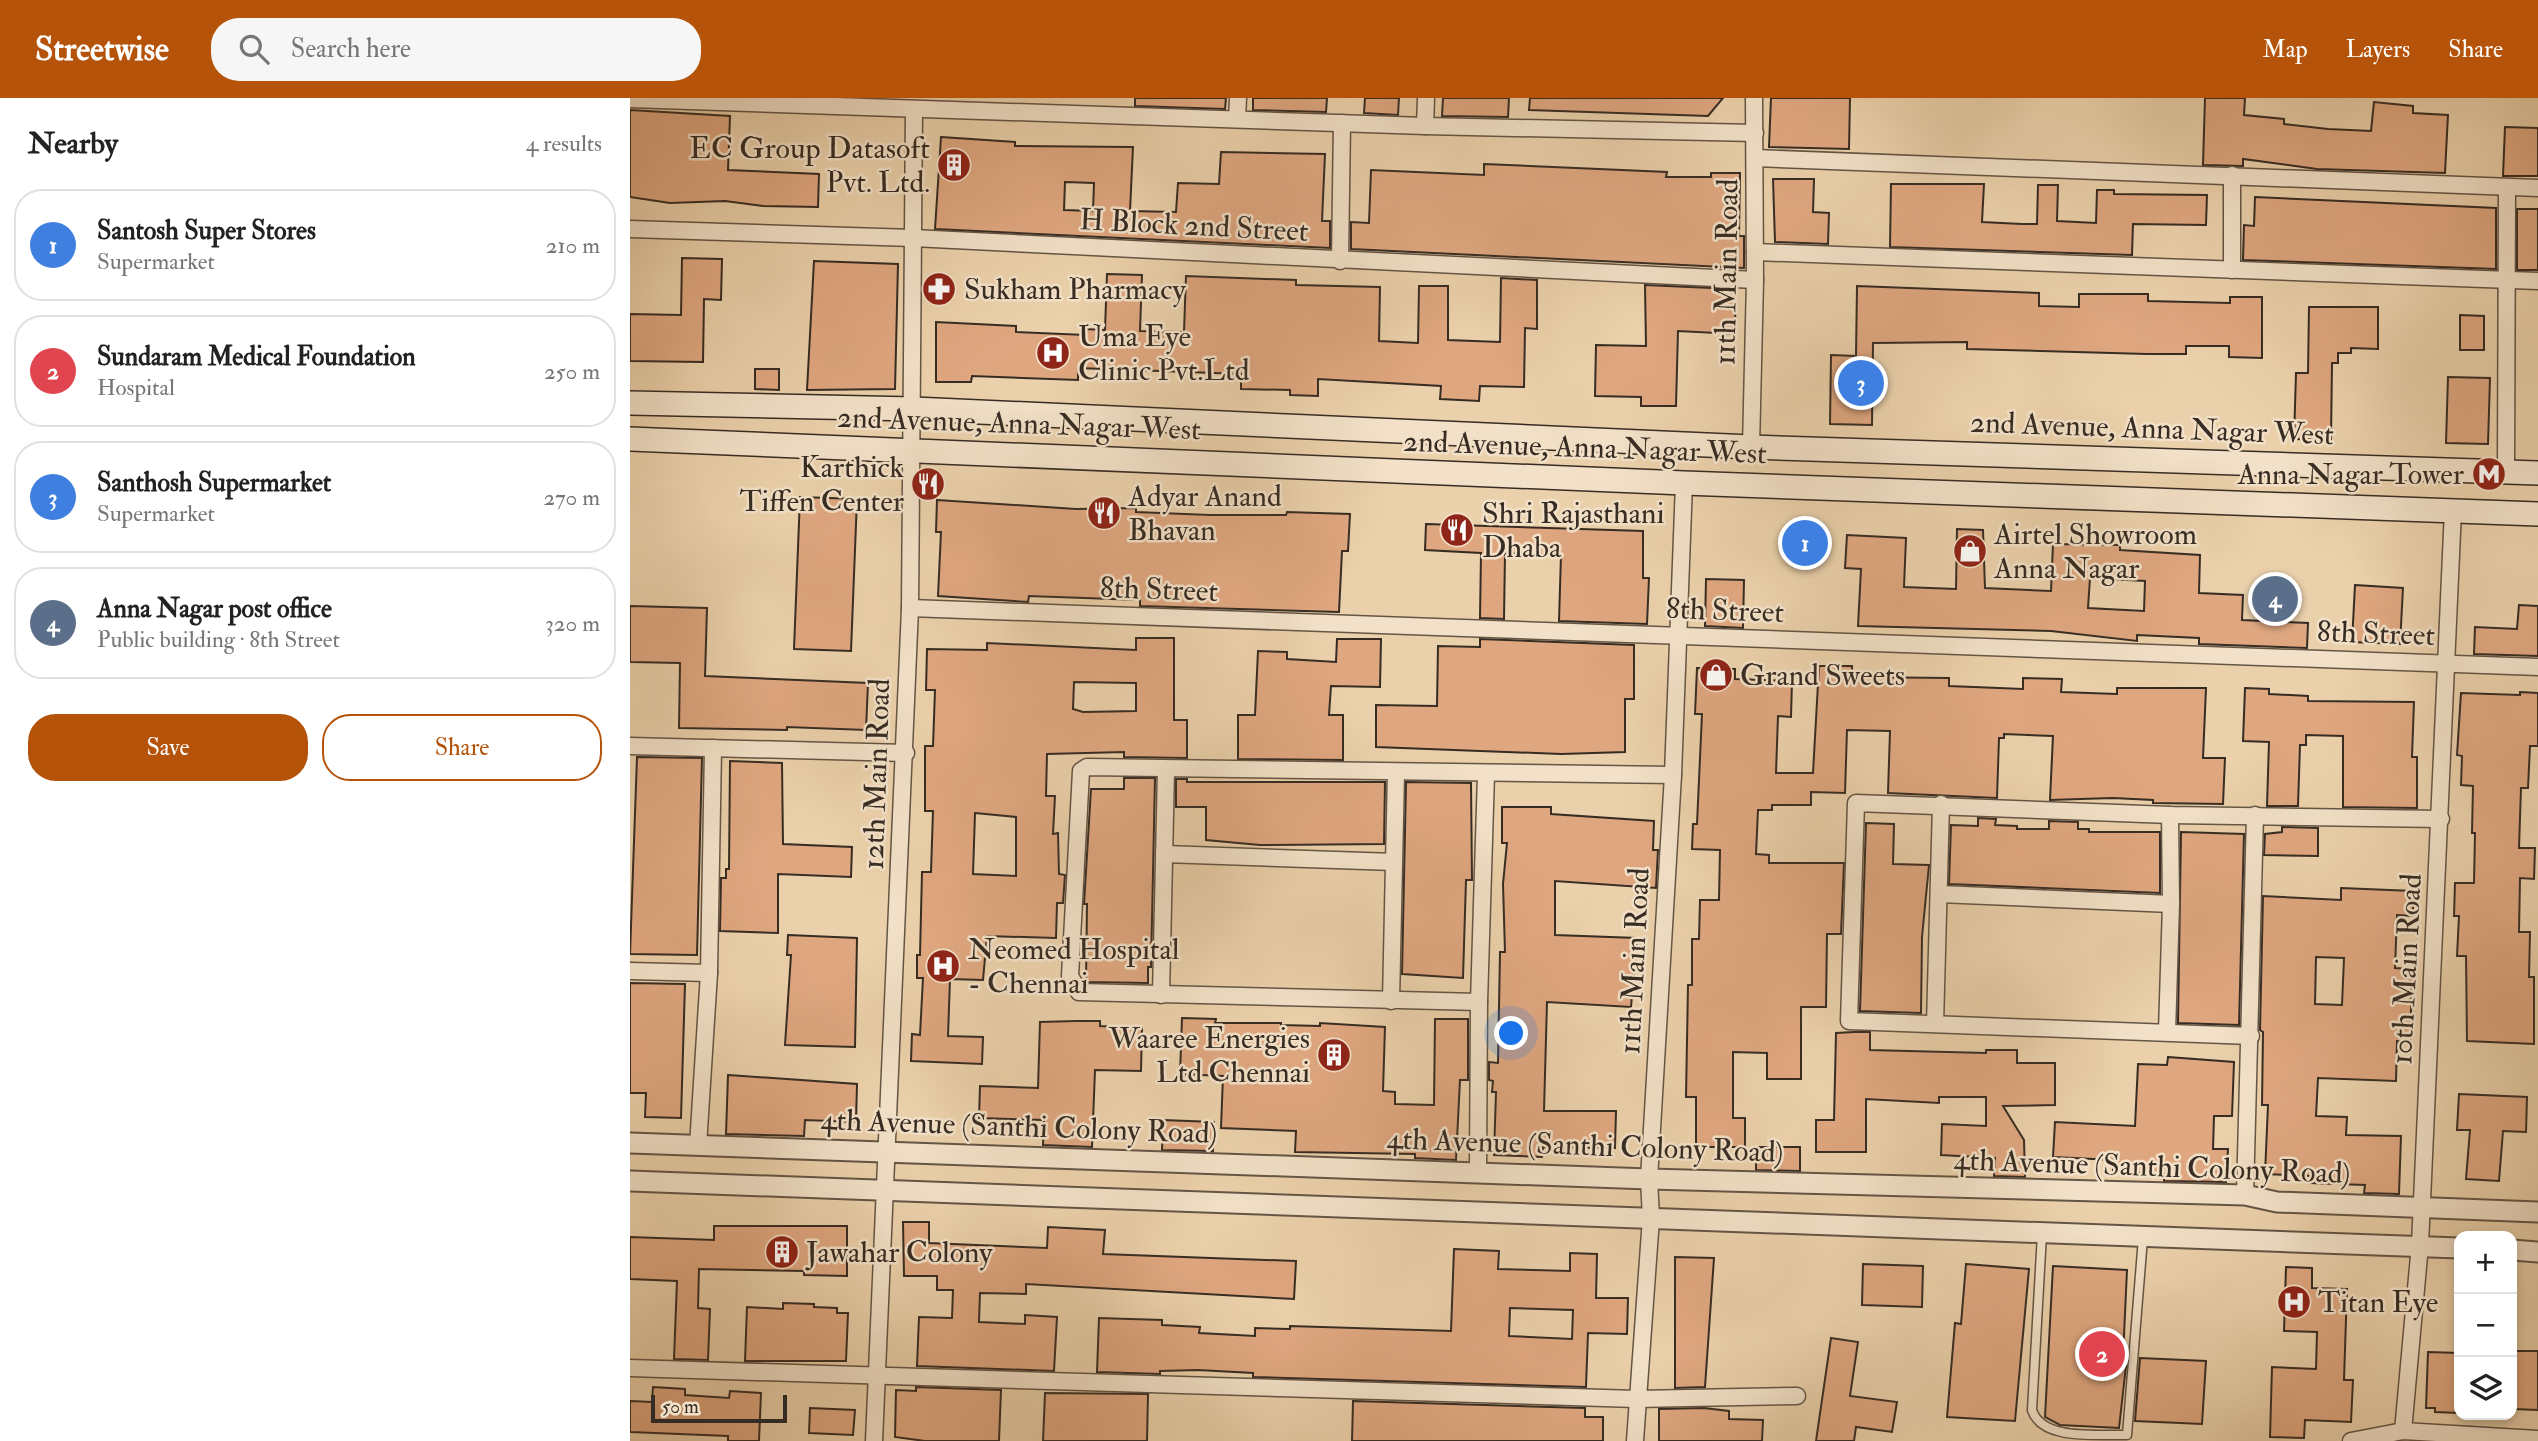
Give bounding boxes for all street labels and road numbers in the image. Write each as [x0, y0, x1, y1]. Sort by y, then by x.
street label: 11th Main Road [1706, 178, 1747, 366]
street label: H Block 2nd Street [1079, 201, 1310, 250]
street label: 2nd Avenue, Anna Nagar West [836, 399, 1202, 448]
street label: 2nd Avenue, Anna Nagar West [1969, 404, 2335, 453]
street label: 2nd Avenue, Anna Nagar West [1402, 423, 1768, 472]
street label: 8th Street [1099, 569, 1219, 610]
street label: 8th Street [1665, 590, 1785, 631]
street label: 8th Street [2316, 613, 2436, 654]
street label: 12th Main Road [855, 678, 898, 870]
street label: 11th Main Road [1611, 867, 1658, 1055]
street label: 10th Main Road [2383, 872, 2430, 1066]
street label: 4th Avenue (Santhi Colony Road) [820, 1101, 1218, 1152]
street label: 4th Avenue (Santhi Colony Road) [1386, 1120, 1784, 1171]
street label: 4th Avenue (Santhi Colony Road) [1953, 1141, 2351, 1192]

